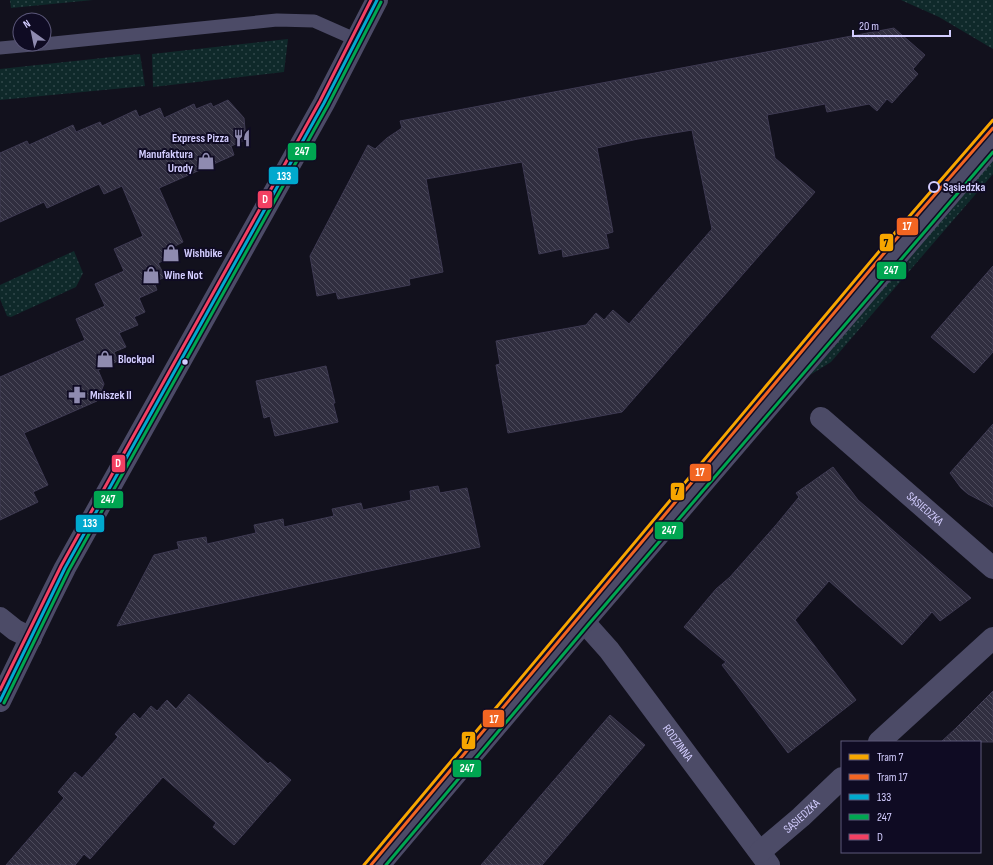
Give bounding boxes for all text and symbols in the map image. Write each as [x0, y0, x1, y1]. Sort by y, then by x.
north arrow [12, 12, 52, 52]
scale bar [853, 12, 950, 38]
text: N [21, 17, 33, 31]
text: 20 m [859, 19, 879, 34]
restaurant icon: Express Pizza [232, 128, 252, 148]
place label: Express Pizza [172, 131, 229, 146]
line badge: 247 [287, 142, 317, 161]
text: 247 [295, 145, 309, 158]
place label: Manufaktura Urody [139, 147, 193, 176]
shop icon: Manufaktura Urody [196, 151, 216, 171]
line badge: 133 [268, 166, 299, 185]
text: 133 [277, 170, 291, 183]
place label: Sąsiedzka [943, 180, 985, 195]
marker: Sąsiedzka [928, 181, 940, 193]
line badge: D [257, 190, 273, 209]
text: D [262, 193, 268, 206]
line badge: 17 [896, 217, 919, 236]
text: 17 [902, 220, 912, 233]
line badge: 7 [879, 233, 894, 252]
text: 7 [884, 237, 889, 250]
shop icon: Wishbike [161, 243, 181, 263]
place label: Wishbike [184, 246, 222, 261]
line badge: 247 [876, 261, 907, 280]
text: 247 [884, 264, 898, 277]
shop icon: Wine Not [141, 265, 161, 285]
place label: Wine Not [164, 268, 203, 283]
shop icon: Blockpol [95, 349, 115, 369]
place label: Blockpol [118, 352, 154, 367]
unlabelled marker [180, 357, 190, 367]
pharmacy icon: Mniszek II [67, 385, 87, 405]
place label: Mniszek II [90, 388, 132, 403]
line badge: D [111, 454, 126, 473]
text: D [115, 457, 121, 470]
line badge: 17 [689, 463, 712, 482]
text: 17 [695, 466, 705, 479]
line badge: 7 [670, 482, 685, 501]
text: 7 [675, 485, 680, 498]
street label: SĄSIEDZKA [903, 489, 947, 529]
line badge: 247 [93, 490, 124, 509]
text: 247 [101, 493, 115, 506]
line badge: 133 [75, 514, 105, 533]
text: 133 [83, 517, 97, 530]
line badge: 247 [654, 521, 684, 540]
text: 247 [662, 524, 676, 537]
line badge: 17 [482, 709, 505, 728]
text: 17 [489, 713, 499, 726]
street label: RODZINNA [659, 721, 697, 765]
line badge: 7 [461, 731, 476, 750]
text: 7 [466, 734, 471, 747]
legend [841, 741, 981, 853]
text: Tram 7 [877, 750, 903, 765]
line badge: 247 [452, 759, 482, 778]
text: 247 [460, 762, 474, 775]
text: Tram 17 [877, 770, 908, 785]
text: 133 [877, 790, 891, 805]
street label: SĄSIEDZKA [780, 795, 824, 836]
text: 247 [877, 810, 892, 825]
text: D [877, 830, 883, 845]

